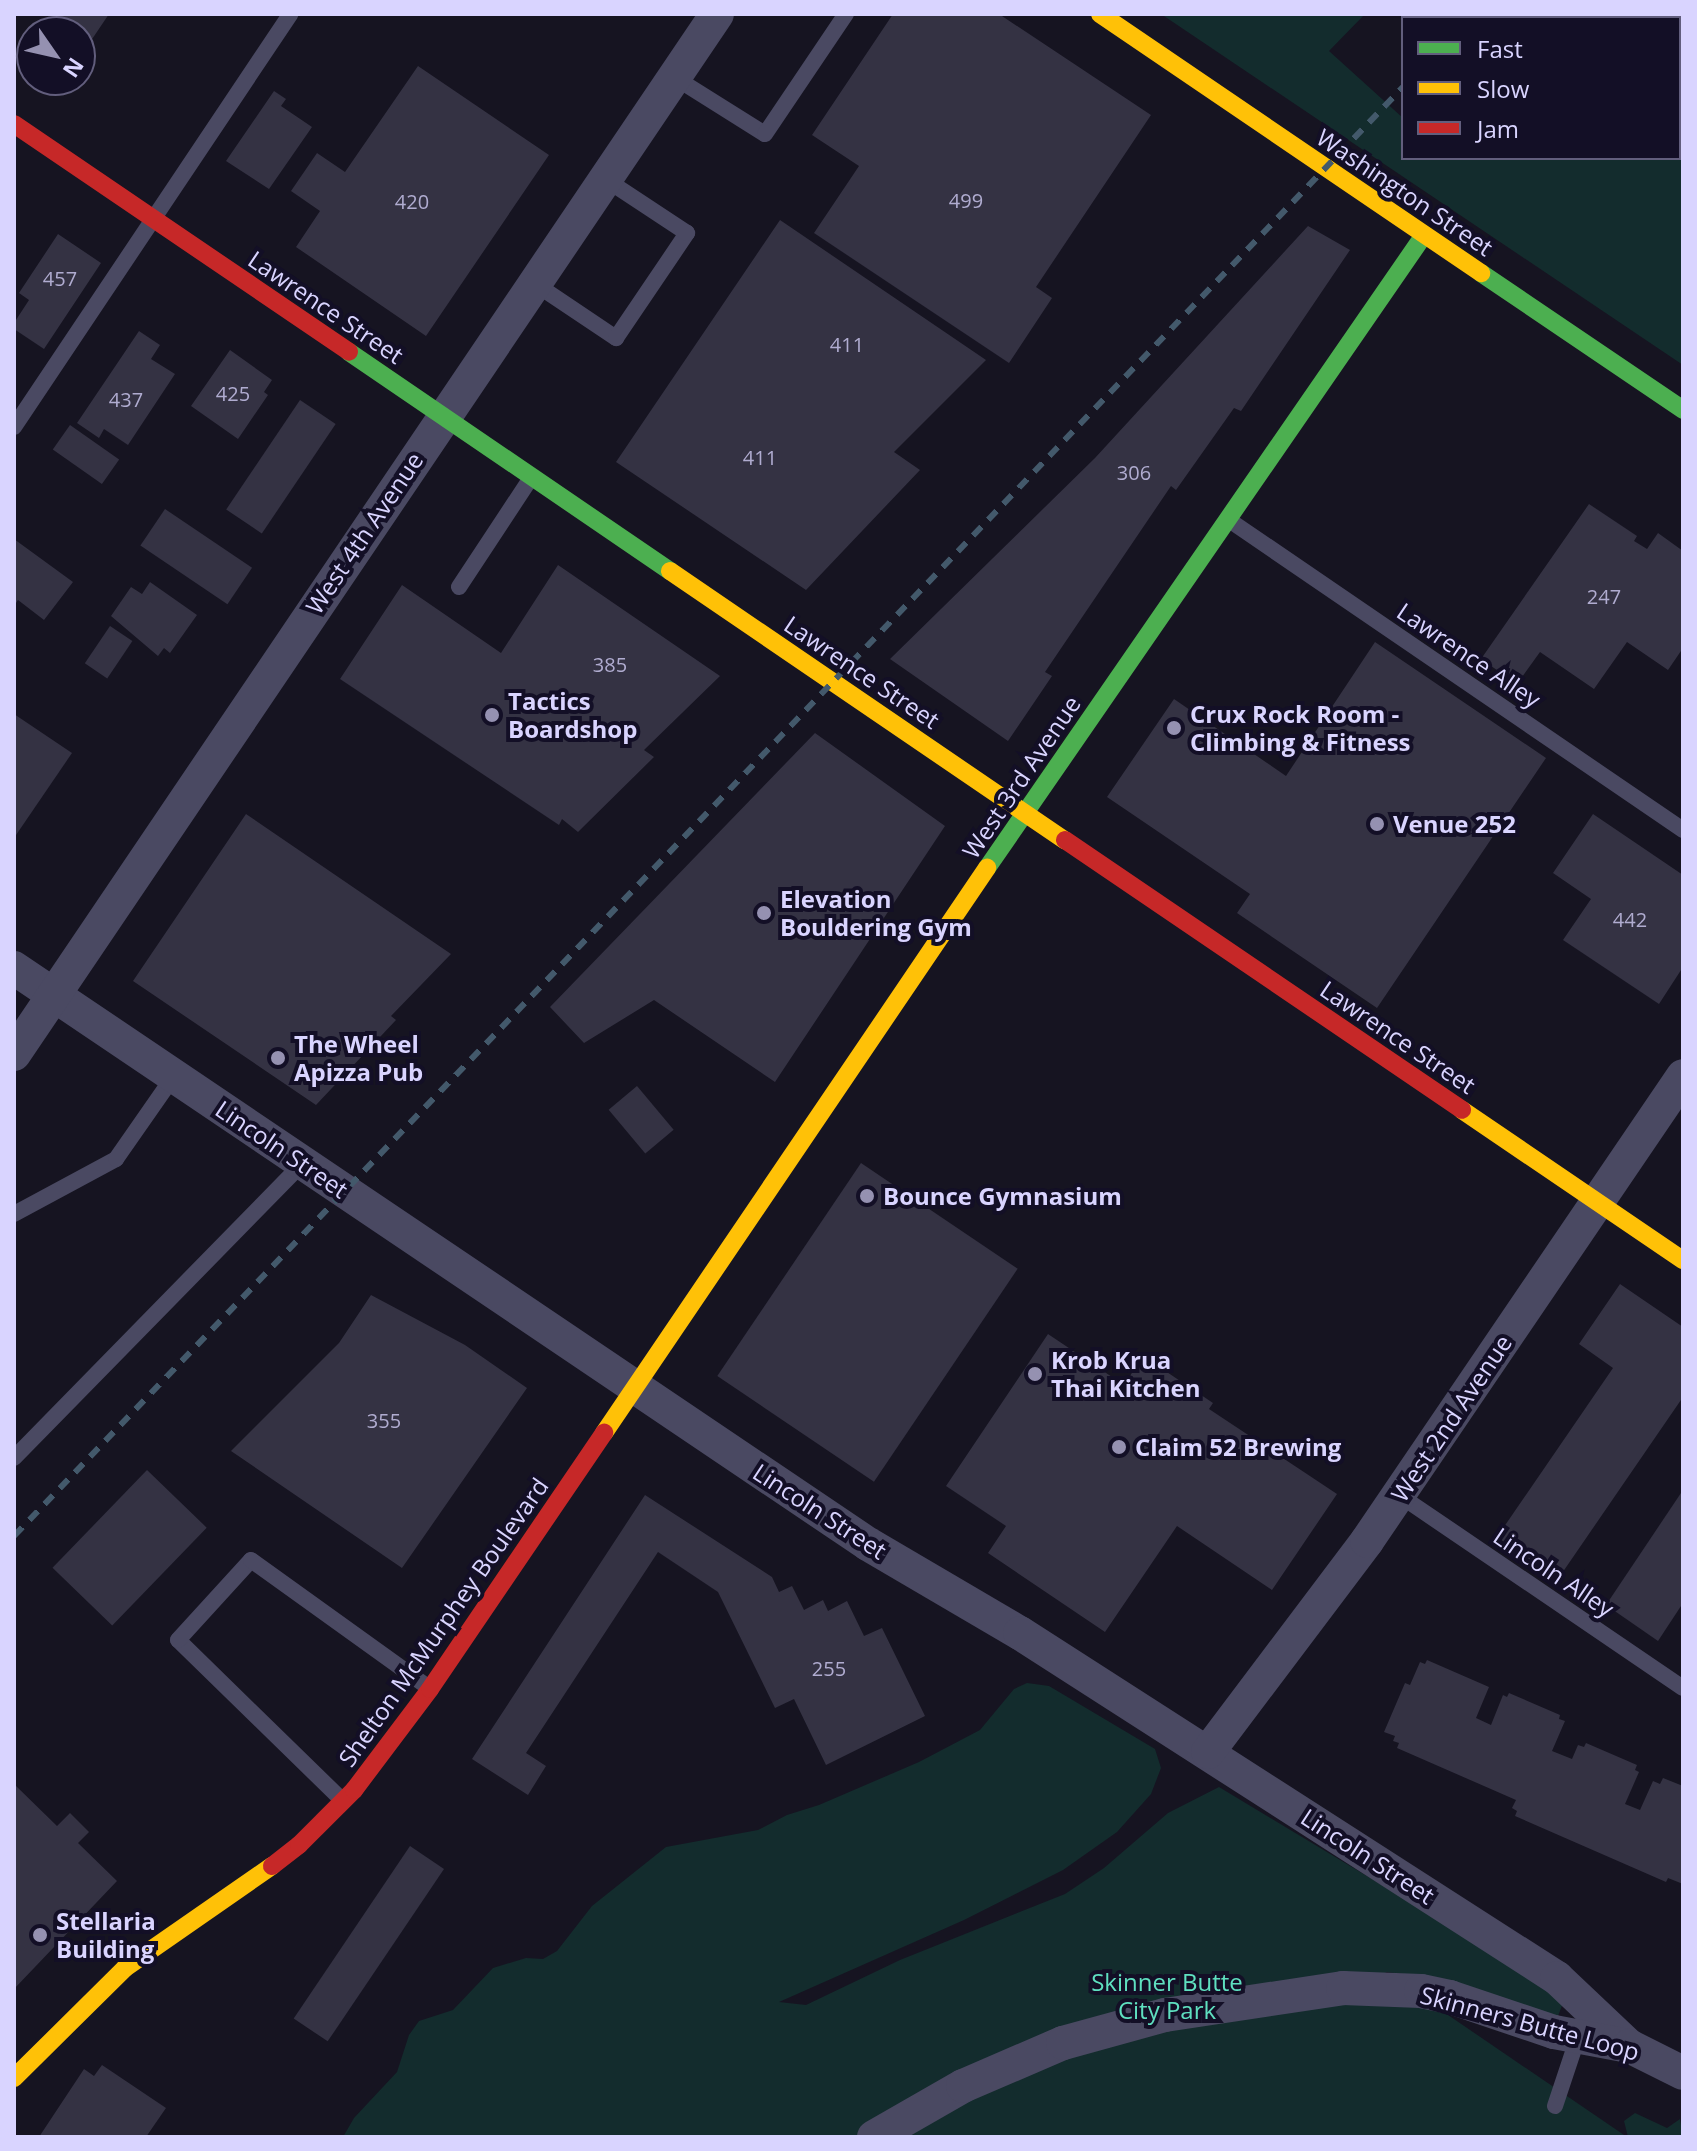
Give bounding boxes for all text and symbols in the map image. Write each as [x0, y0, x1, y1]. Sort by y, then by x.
north arrow [16, 16, 96, 96]
legend [1401, 16, 1681, 160]
text: Fast [1477, 32, 1523, 65]
text: N [57, 52, 92, 84]
text: Slow [1477, 72, 1529, 105]
text: Jam [1477, 112, 1519, 145]
street label: Washington Street [1311, 122, 1499, 262]
house number: 499 [949, 188, 983, 212]
house number: 420 [395, 189, 429, 213]
street label: Lawrence Street [243, 245, 409, 369]
house number: 457 [43, 266, 77, 290]
house number: 411 [830, 332, 864, 356]
house number: 425 [216, 381, 250, 405]
house number: 437 [109, 387, 143, 411]
house number: 411 [743, 445, 777, 469]
street label: West 4th Avenue [299, 447, 429, 619]
house number: 306 [1117, 460, 1151, 484]
house number: 247 [1587, 584, 1621, 608]
street label: Lawrence Alley [1392, 597, 1546, 713]
street label: Lawrence Street [779, 610, 945, 734]
house number: 385 [593, 652, 627, 676]
place label: Tactics Boardshop [508, 687, 637, 743]
street label: West 3rd Avenue [956, 690, 1086, 864]
place label: Crux Rock Room - Climbing & Fitness [1190, 700, 1411, 756]
marker: Tactics Boardshop [483, 706, 501, 724]
marker: Crux Rock Room - Climbing & Fitness [1165, 719, 1183, 737]
place label: Venue 252 [1393, 810, 1516, 838]
marker: Venue 252 [1368, 815, 1386, 833]
place label: Elevation Bouldering Gym [780, 885, 972, 941]
marker: Elevation Bouldering Gym [755, 904, 773, 922]
house number: 442 [1613, 907, 1647, 931]
street label: Lawrence Street [1315, 975, 1481, 1099]
place label: The Wheel Apizza Pub [294, 1030, 423, 1086]
marker: The Wheel Apizza Pub [269, 1049, 287, 1067]
street label: Lincoln Street [210, 1094, 354, 1204]
place label: Bounce Gymnasium [883, 1182, 1122, 1210]
marker: Bounce Gymnasium [858, 1187, 876, 1205]
street label: West 2nd Avenue [1385, 1329, 1517, 1507]
place label: Krob Krua Thai Kitchen [1051, 1346, 1200, 1402]
marker: Krob Krua Thai Kitchen [1026, 1365, 1044, 1383]
house number: 355 [367, 1408, 401, 1432]
place label: Claim 52 Brewing [1135, 1433, 1341, 1461]
marker: Claim 52 Brewing [1110, 1438, 1128, 1456]
street label: Lincoln Street [748, 1457, 892, 1565]
street label: Shelton McMurphey Boulevard [332, 1472, 554, 1772]
street label: Lincoln Alley [1488, 1521, 1620, 1623]
house number: 255 [812, 1656, 846, 1680]
street label: Lincoln Street [1296, 1802, 1440, 1910]
place label: Stellaria Building [56, 1907, 156, 1963]
marker: Stellaria Building [31, 1926, 49, 1944]
park label: Skinner Butte City Park [1091, 1968, 1243, 2024]
street label: Skinners Butte Loop [1417, 1980, 1643, 2066]

